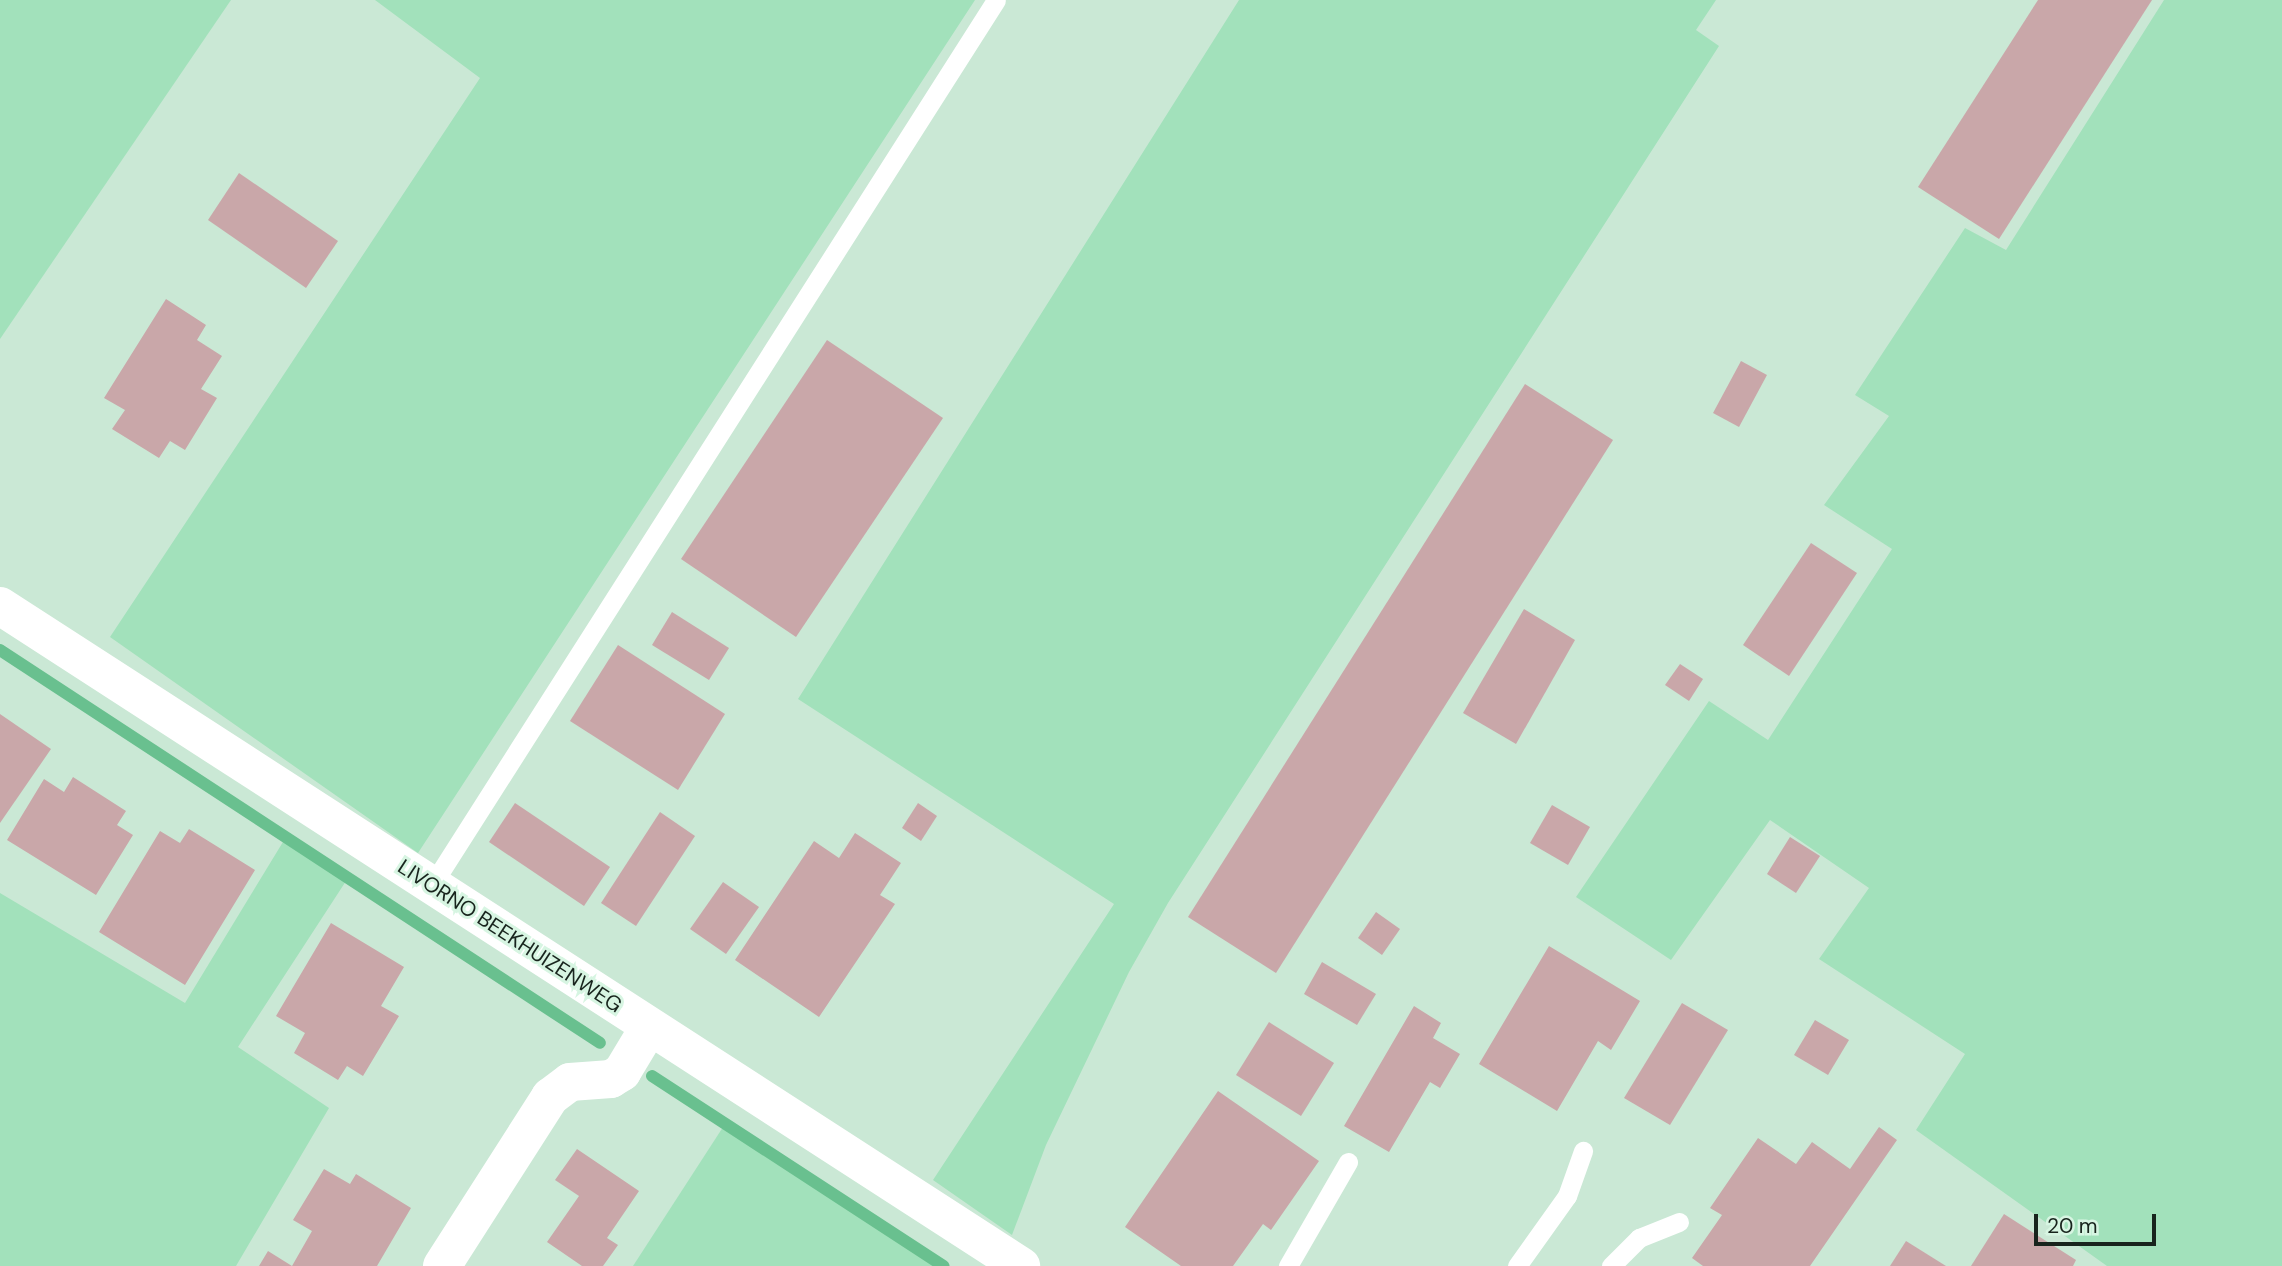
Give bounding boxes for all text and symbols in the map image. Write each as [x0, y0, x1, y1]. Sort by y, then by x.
street label: LIVORNO BEEKHUIZENWEG [393, 854, 627, 1018]
scale bar [2037, 1200, 2160, 1244]
text: 20 m [2047, 1212, 2098, 1240]

